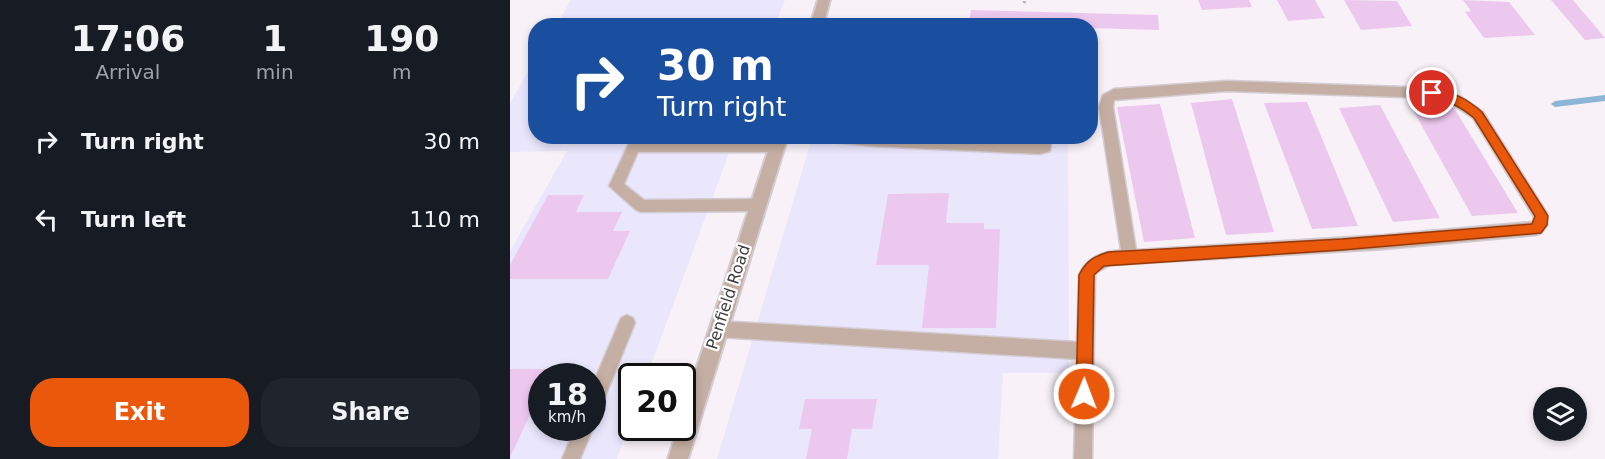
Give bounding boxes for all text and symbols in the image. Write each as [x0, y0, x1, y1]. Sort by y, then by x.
text: 17:06 [71, 18, 185, 59]
text: 1 [262, 18, 287, 59]
text: 190 [364, 18, 439, 59]
text: 30 m [657, 41, 774, 90]
icon: right [558, 42, 636, 120]
text: Arrival [95, 60, 160, 84]
text: min [256, 60, 294, 84]
text: m [392, 60, 412, 84]
pin [1406, 67, 1457, 118]
icon: arrive [1415, 76, 1448, 109]
text: Turn right [657, 91, 786, 122]
icon: right [30, 125, 63, 158]
text: Turn right [81, 129, 204, 154]
text: 30 m [424, 129, 480, 154]
icon: left [30, 203, 63, 236]
text: Turn left [81, 207, 186, 232]
text: 110 m [410, 207, 480, 232]
street label: Penfield Road [702, 242, 754, 352]
position arrow [1052, 362, 1116, 426]
speed limit sign: 20 [618, 363, 696, 441]
text: 18 [546, 377, 588, 412]
button: Exit [30, 378, 249, 447]
button: Share [261, 378, 480, 447]
map controls [1533, 387, 1587, 441]
button: layers [1533, 387, 1587, 441]
text: km/h [548, 408, 586, 426]

